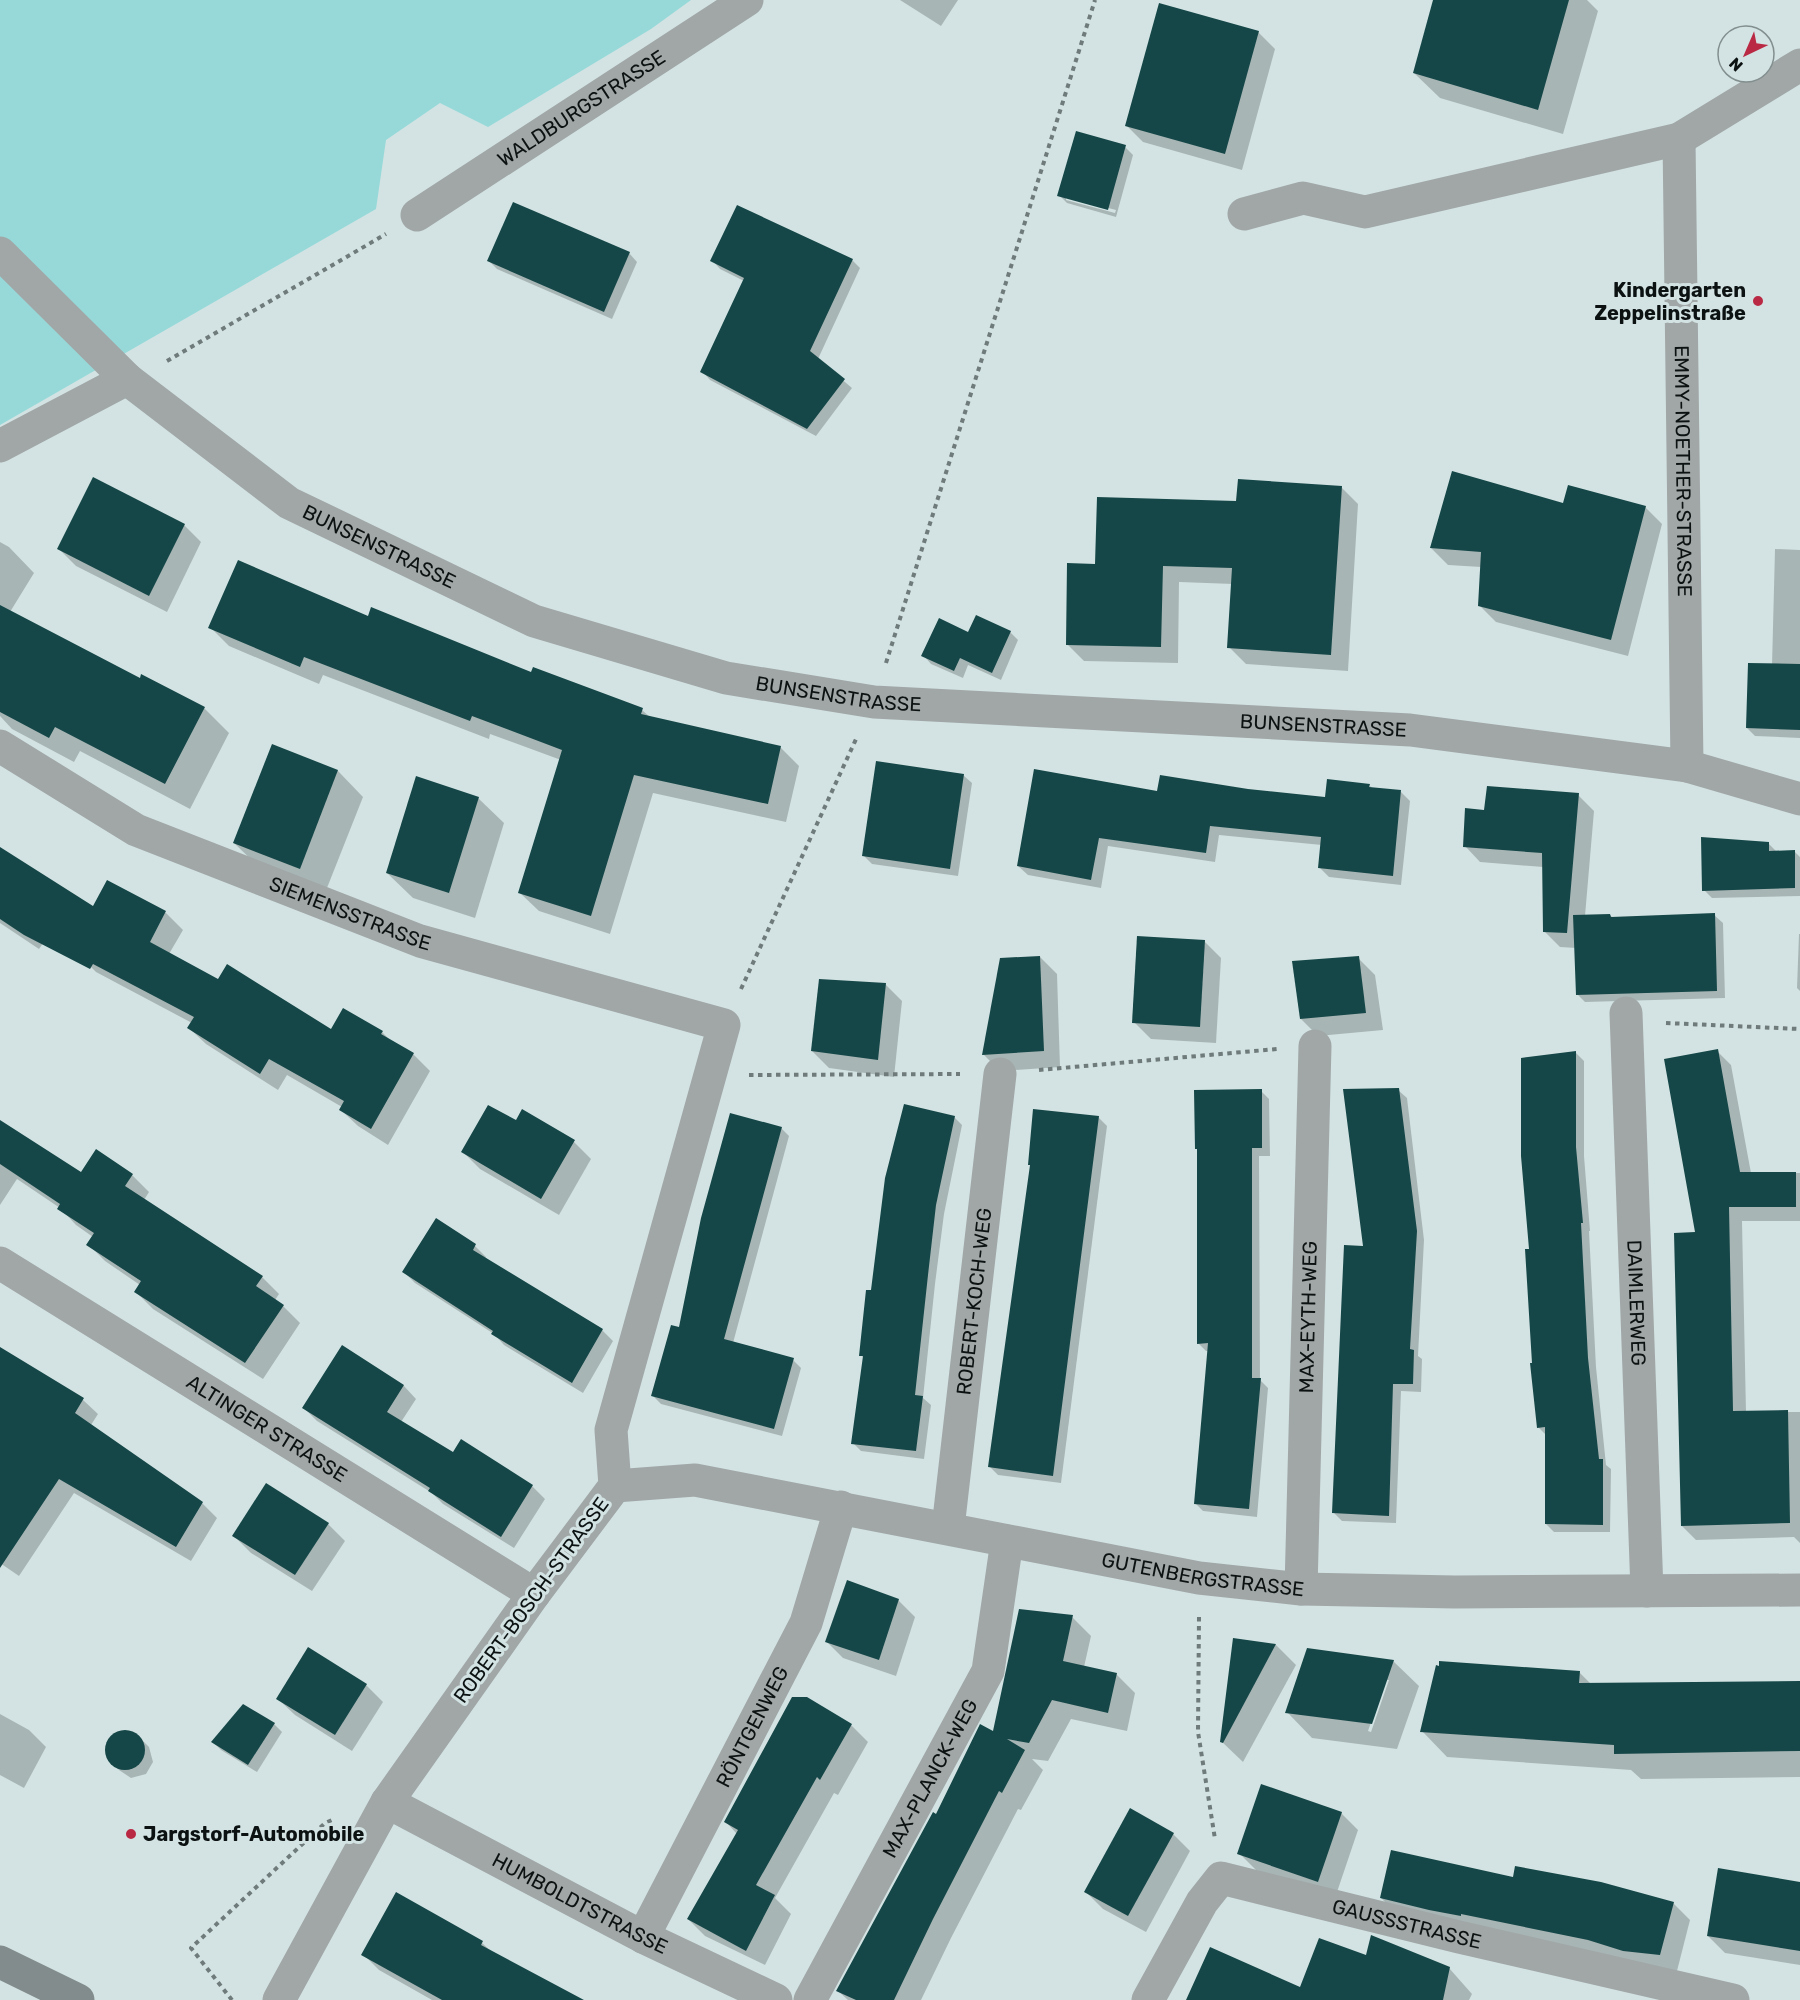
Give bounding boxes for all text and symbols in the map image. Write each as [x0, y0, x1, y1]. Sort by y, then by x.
north arrow [1716, 24, 1776, 84]
street label: WALDBURGSTRASSE [493, 45, 670, 171]
text: N [1725, 54, 1747, 75]
place label: Kindergarten Zeppelinstraße [1594, 278, 1746, 325]
marker: Kindergarten Zeppelinstraße [1751, 294, 1765, 308]
street label: EMMY-NOETHER-STRASSE [1670, 345, 1697, 597]
street label: BUNSENSTRASSE [299, 499, 460, 593]
street label: BUNSENSTRASSE [754, 671, 922, 716]
street label: BUNSENSTRASSE [1239, 709, 1407, 742]
street label: SIEMENSSTRASSE [266, 871, 434, 956]
street label: ROBERT-KOCH-WEG [951, 1207, 997, 1396]
street label: DAIMLERWEG [1622, 1239, 1651, 1366]
street label: MAX-EYTH-WEG [1294, 1241, 1322, 1394]
street label: ALTINGER STRASSE [182, 1370, 352, 1487]
street label: ROBERT-BOSCH-STRASSE [448, 1493, 614, 1707]
street label: GUTENBERGSTRASSE [1099, 1547, 1305, 1601]
street label: RÖNTGENWEG [711, 1662, 794, 1791]
street label: MAX-PLANCK-WEG [877, 1695, 983, 1862]
place label: Jargstorf-Automobile [143, 1822, 364, 1846]
marker: Jargstorf-Automobile [124, 1827, 138, 1841]
street label: HUMBOLDTSTRASSE [488, 1848, 672, 1959]
street label: GAUSSSTRASSE [1330, 1894, 1484, 1954]

